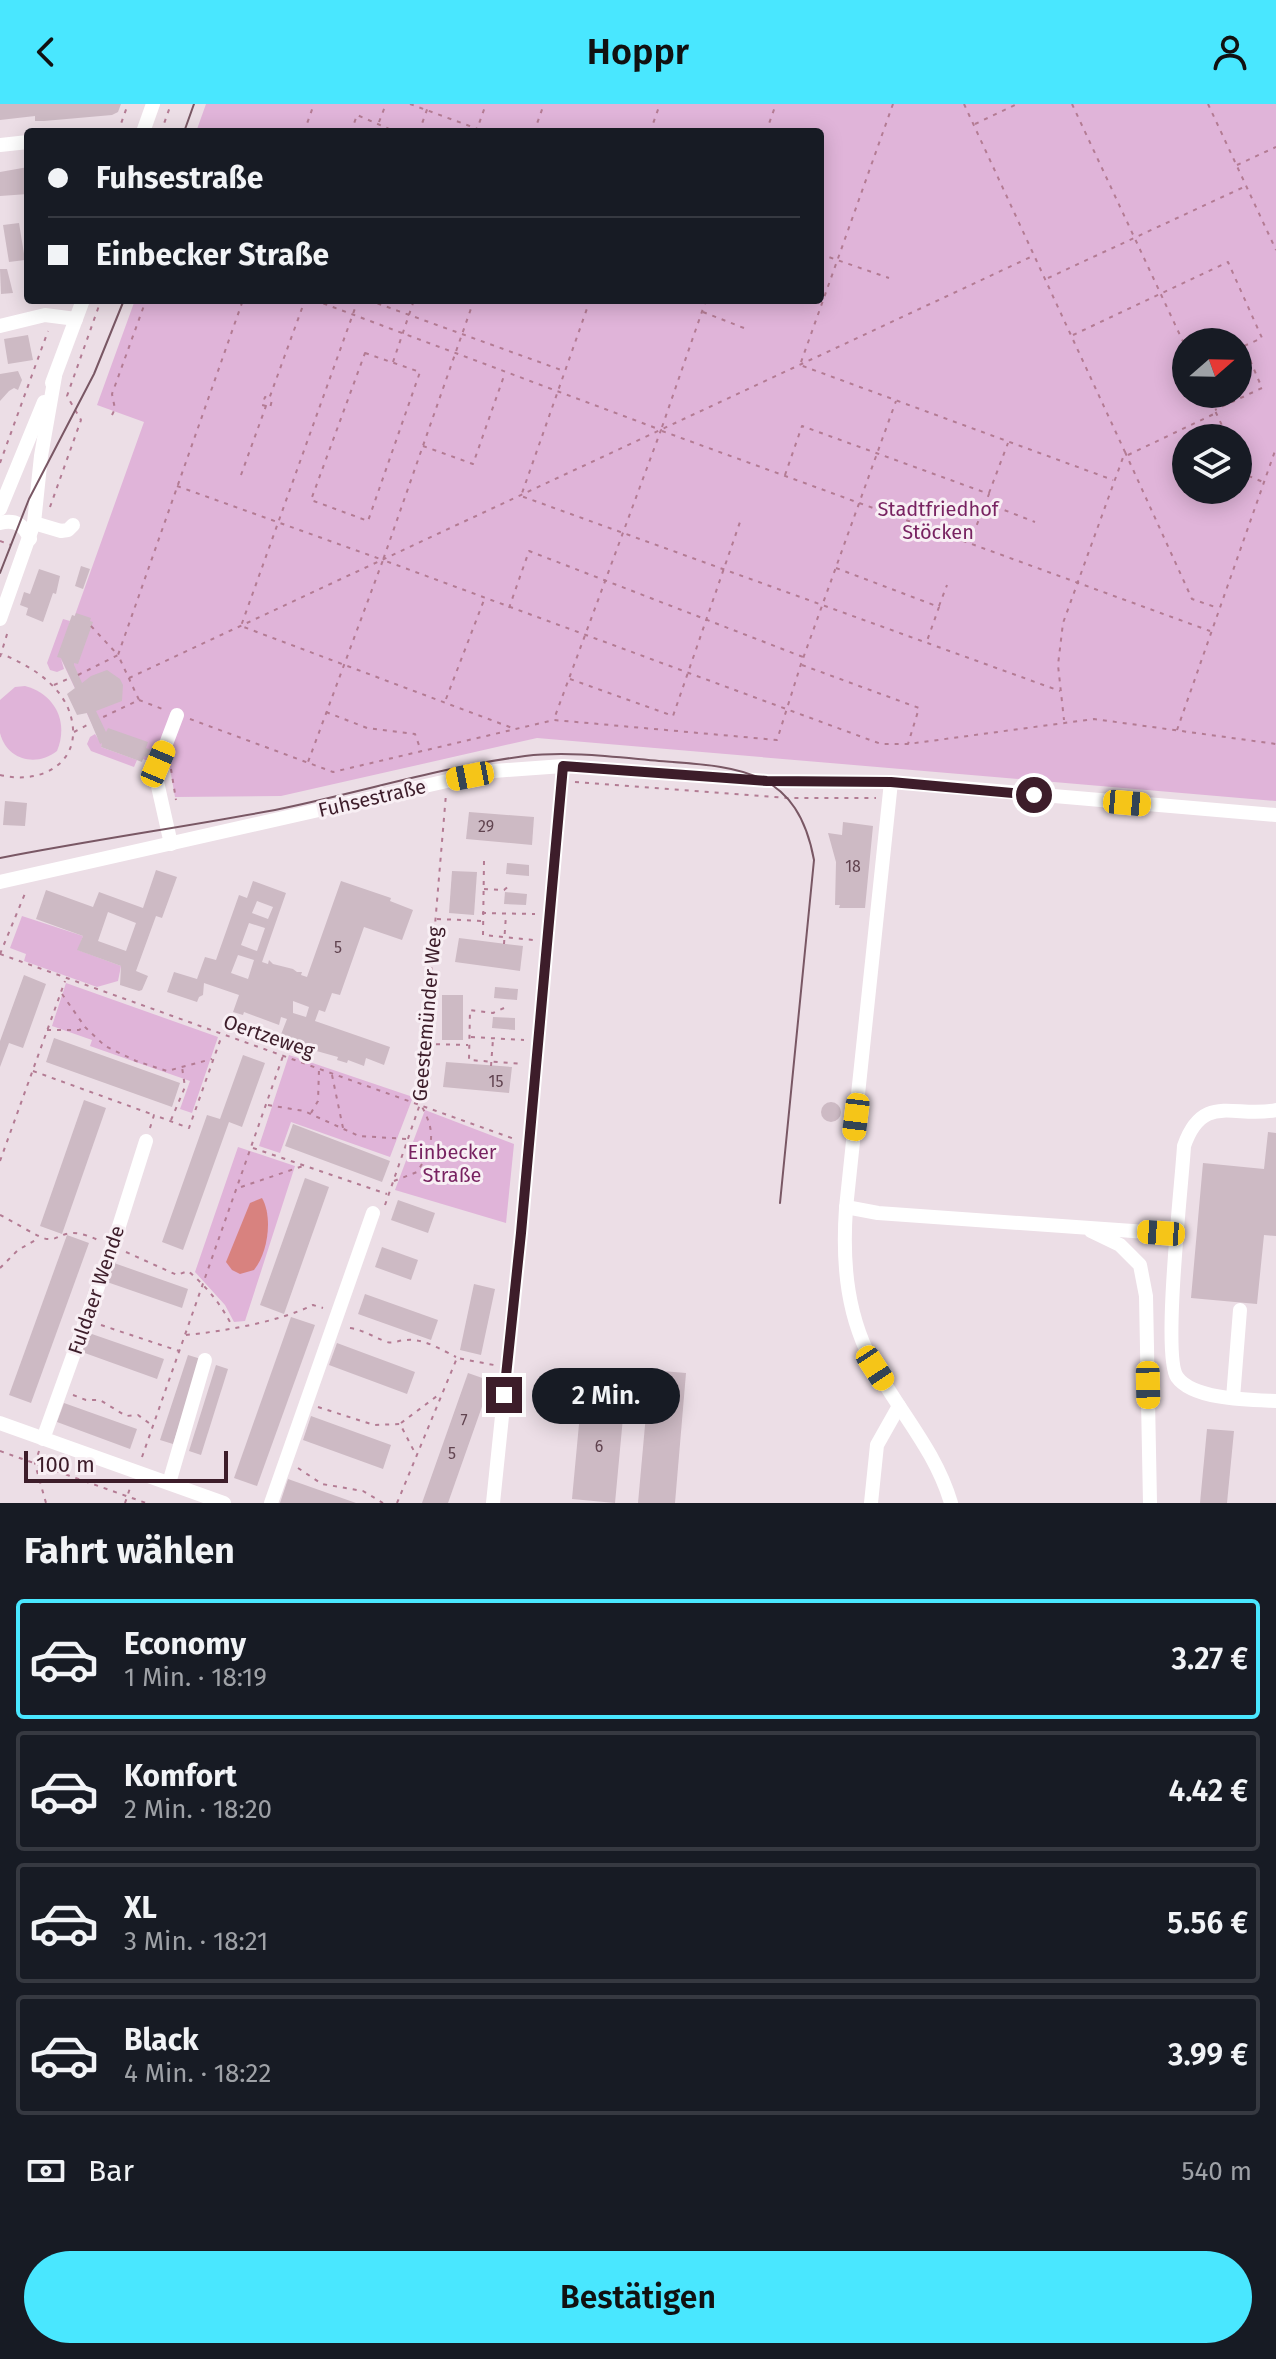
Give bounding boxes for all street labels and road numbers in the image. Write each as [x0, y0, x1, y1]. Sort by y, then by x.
street label: Fuhsestraße [316, 774, 428, 822]
street label: Geestemünder Weg [407, 925, 447, 1103]
street label: Oertzeweg [220, 1009, 318, 1063]
street label: Fuldaer Wende [63, 1222, 129, 1358]

